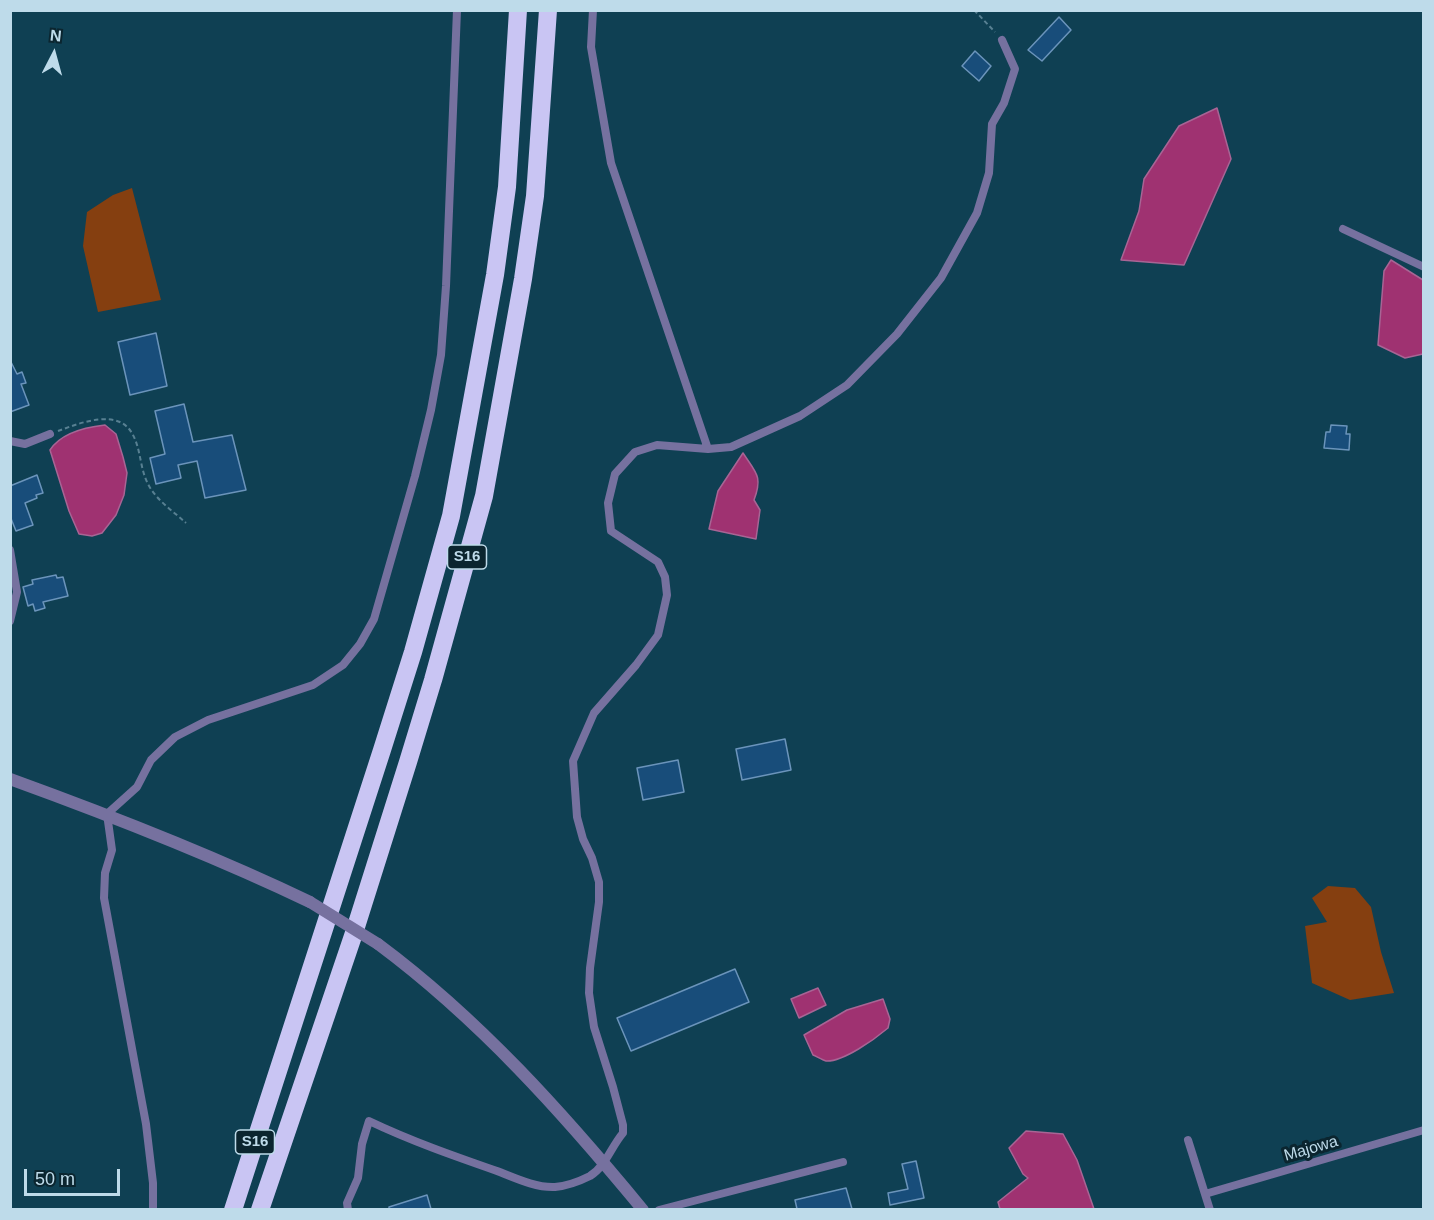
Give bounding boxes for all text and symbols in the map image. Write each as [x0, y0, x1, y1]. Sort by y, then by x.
north arrow [24, 24, 84, 84]
text: N [49, 27, 63, 45]
road number: S16 [448, 545, 486, 569]
road number: S16 [236, 1130, 274, 1154]
street label: Majowa [1282, 1132, 1340, 1166]
scale bar [27, 1157, 123, 1195]
text: 50 m [35, 1169, 75, 1189]

